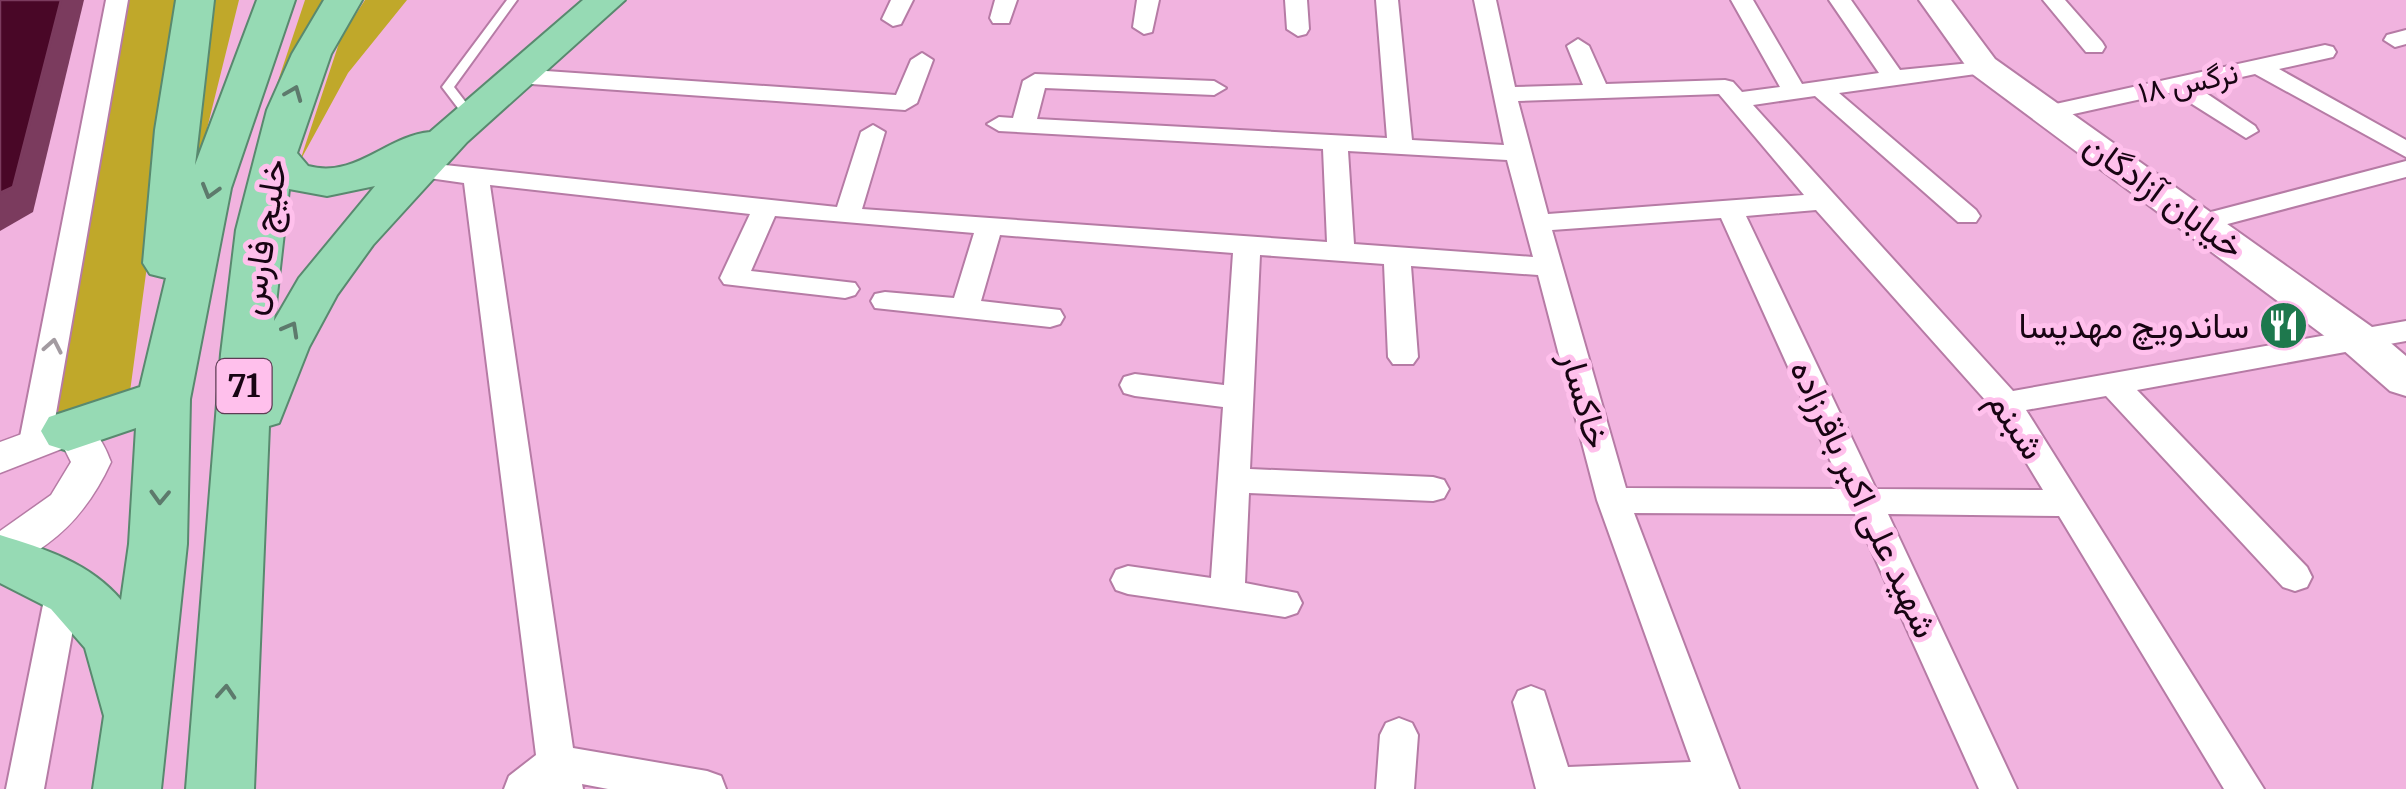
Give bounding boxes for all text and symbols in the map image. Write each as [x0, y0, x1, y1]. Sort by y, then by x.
street label: نرگس ۱۸ [2135, 53, 2241, 111]
one-way arrow [282, 85, 302, 102]
street label: خیابان آزادگان [2075, 123, 2253, 269]
street label: خلیج فارس [229, 156, 299, 318]
one-way arrow [200, 182, 221, 200]
restaurant icon: ساندویچ مهدیسا [2258, 300, 2310, 352]
place label: ساندویچ مهدیسا [2019, 304, 2249, 350]
one-way arrow [279, 322, 299, 340]
one-way arrow [42, 338, 63, 354]
street label: خاکسار [1550, 345, 1620, 454]
street label: شهید علی اکبر باقرزاده [1780, 353, 1948, 645]
road number: 71 [216, 359, 272, 413]
street label: شبنم [1976, 382, 2055, 468]
one-way arrow [150, 489, 171, 505]
one-way arrow [215, 683, 236, 699]

